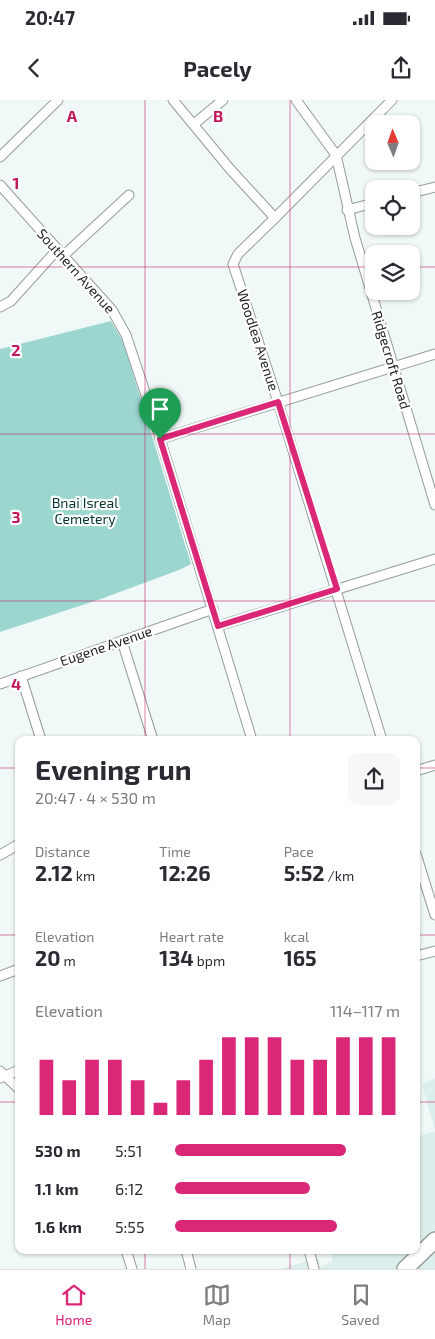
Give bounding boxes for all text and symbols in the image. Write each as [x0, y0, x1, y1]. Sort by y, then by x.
text: 20:47 [25, 6, 75, 29]
icon: back [20, 54, 48, 82]
icon: share [387, 54, 415, 82]
text: Pacely [183, 55, 252, 81]
text: A [67, 106, 78, 125]
text: B [213, 106, 223, 125]
north arrow [365, 115, 420, 170]
map controls [365, 115, 420, 300]
text: 1 [13, 173, 19, 192]
button: locate [365, 180, 420, 235]
street label: Southern Avenue [34, 225, 119, 317]
button: layers [365, 245, 420, 300]
street label: Woodlea Avenue [234, 287, 283, 393]
street label: Ridgecroft Road [368, 309, 414, 411]
text: 2 [11, 340, 21, 359]
pin [139, 388, 181, 439]
icon: arrive [146, 395, 174, 423]
park label: Bnai Isreal Cemetery [52, 494, 119, 527]
text: 3 [11, 507, 21, 526]
street label: Eugene Avenue [57, 622, 154, 669]
text: 4 [11, 674, 21, 693]
text: Evening run [35, 752, 192, 786]
button: share [348, 753, 400, 805]
text: 20:47 · 4 × 530 m [35, 788, 156, 807]
text: Distance [35, 843, 90, 860]
text: Time [159, 843, 191, 860]
text: Pace [284, 843, 314, 860]
text: 2.12 [35, 860, 73, 885]
text: 12:26 [159, 860, 211, 885]
text: 5:52 [284, 860, 324, 885]
text: km [73, 867, 95, 884]
text: /km [324, 867, 354, 884]
text: Elevation [35, 928, 94, 945]
text: Heart rate [159, 928, 224, 945]
text: kcal [284, 928, 309, 945]
text: 20 [35, 945, 60, 970]
text: 134 [159, 945, 194, 970]
text: 165 [284, 945, 317, 970]
text: m [60, 952, 76, 969]
text: bpm [194, 952, 225, 969]
text: Elevation [35, 1001, 103, 1020]
text: 114–117 m [330, 1001, 400, 1020]
text: 530 m [35, 1141, 81, 1160]
text: 5:51 [115, 1141, 142, 1160]
text: 1.1 km [35, 1179, 79, 1198]
text: 6:12 [115, 1179, 143, 1198]
text: 1.6 km [35, 1217, 82, 1236]
text: 5:55 [115, 1217, 145, 1236]
tab: Home [55, 1281, 92, 1328]
tab: Map [203, 1281, 231, 1328]
tab: Saved [341, 1281, 380, 1328]

